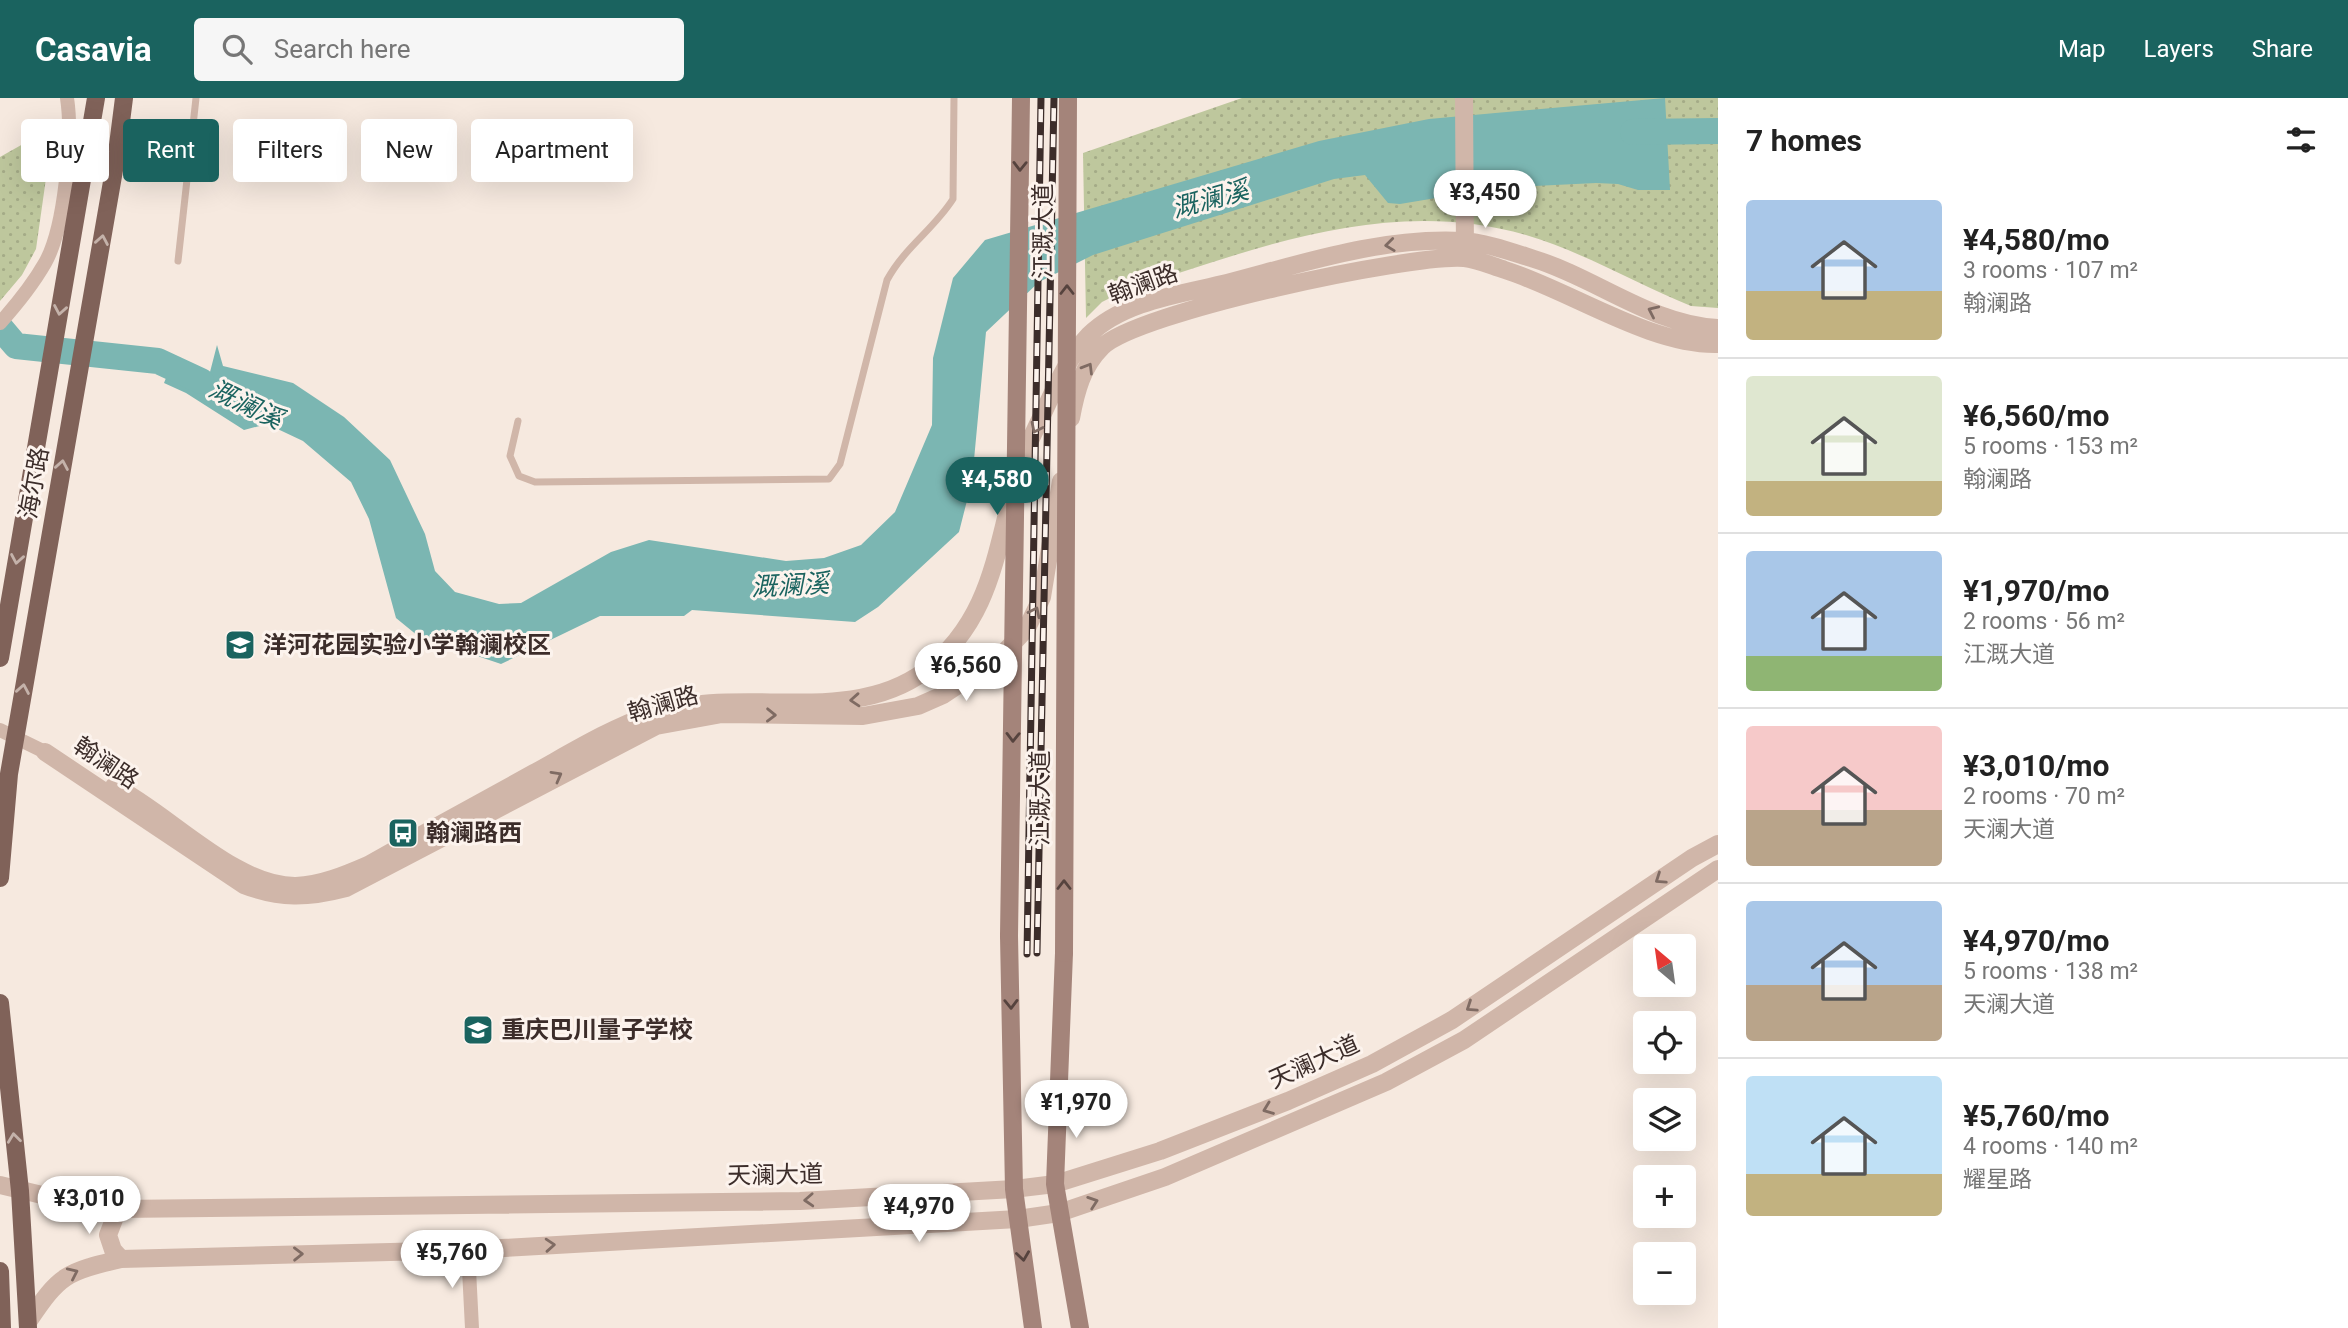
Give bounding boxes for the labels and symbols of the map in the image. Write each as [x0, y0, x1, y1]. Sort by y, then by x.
one-way arrow [1012, 161, 1028, 172]
pin: ¥3,450 [1428, 170, 1542, 230]
water label: 溉澜溪 [1168, 174, 1254, 224]
street label: 江溉大道 [1029, 183, 1057, 279]
one-way arrow [93, 235, 108, 247]
one-way arrow [1384, 237, 1396, 252]
street label: 翰澜路 [1104, 259, 1182, 309]
one-way arrow [1059, 284, 1075, 295]
one-way arrow [53, 304, 68, 316]
one-way arrow [1648, 305, 1660, 319]
one-way arrow [1080, 362, 1093, 375]
water label: 溉澜溪 [204, 373, 290, 436]
one-way arrow [1031, 421, 1045, 433]
street label: 海尔路 [14, 445, 54, 521]
pin: ¥4,580 [940, 458, 1054, 517]
one-way arrow [54, 459, 69, 471]
one-way arrow [10, 553, 25, 564]
water label: 溉澜溪 [750, 568, 833, 602]
one-way arrow [1026, 607, 1040, 619]
school or university icon: 洋河花园实验小学翰澜校区 [223, 628, 257, 662]
place label: 洋河花园实验小学翰澜校区 [263, 631, 551, 659]
pin: ¥6,560 [909, 644, 1023, 703]
street label: 翰澜路 [625, 681, 701, 727]
one-way arrow [15, 683, 30, 695]
one-way arrow [849, 692, 860, 707]
one-way arrow [766, 707, 777, 723]
street label: 翰澜路 [68, 731, 144, 795]
one-way arrow [1005, 732, 1021, 742]
street label: 江溉大道 [1026, 750, 1054, 846]
one-way arrow [550, 771, 562, 784]
bus stop icon: 翰澜路西 [386, 816, 420, 850]
place label: 翰澜路西 [426, 819, 522, 847]
one-way arrow [1655, 871, 1668, 884]
one-way arrow [1056, 879, 1072, 890]
north arrow [1633, 934, 1696, 998]
one-way arrow [1003, 999, 1018, 1010]
one-way arrow [1466, 999, 1479, 1012]
school or university icon: 重庆巴川量子学校 [461, 1013, 495, 1047]
place label: 重庆巴川量子学校 [501, 1016, 693, 1044]
street label: 天澜大道 [1264, 1030, 1364, 1094]
pin: ¥1,970 [1019, 1080, 1133, 1140]
one-way arrow [1263, 1100, 1275, 1114]
one-way arrow [7, 1132, 22, 1144]
street label: 天澜大道 [727, 1160, 823, 1190]
pin: ¥3,010 [32, 1176, 146, 1236]
pin: ¥4,970 [862, 1184, 976, 1244]
one-way arrow [804, 1192, 815, 1207]
one-way arrow [1086, 1196, 1098, 1210]
pin: ¥5,760 [395, 1230, 509, 1290]
one-way arrow [545, 1238, 556, 1253]
one-way arrow [293, 1247, 304, 1262]
one-way arrow [1015, 1250, 1030, 1262]
one-way arrow [66, 1267, 78, 1281]

